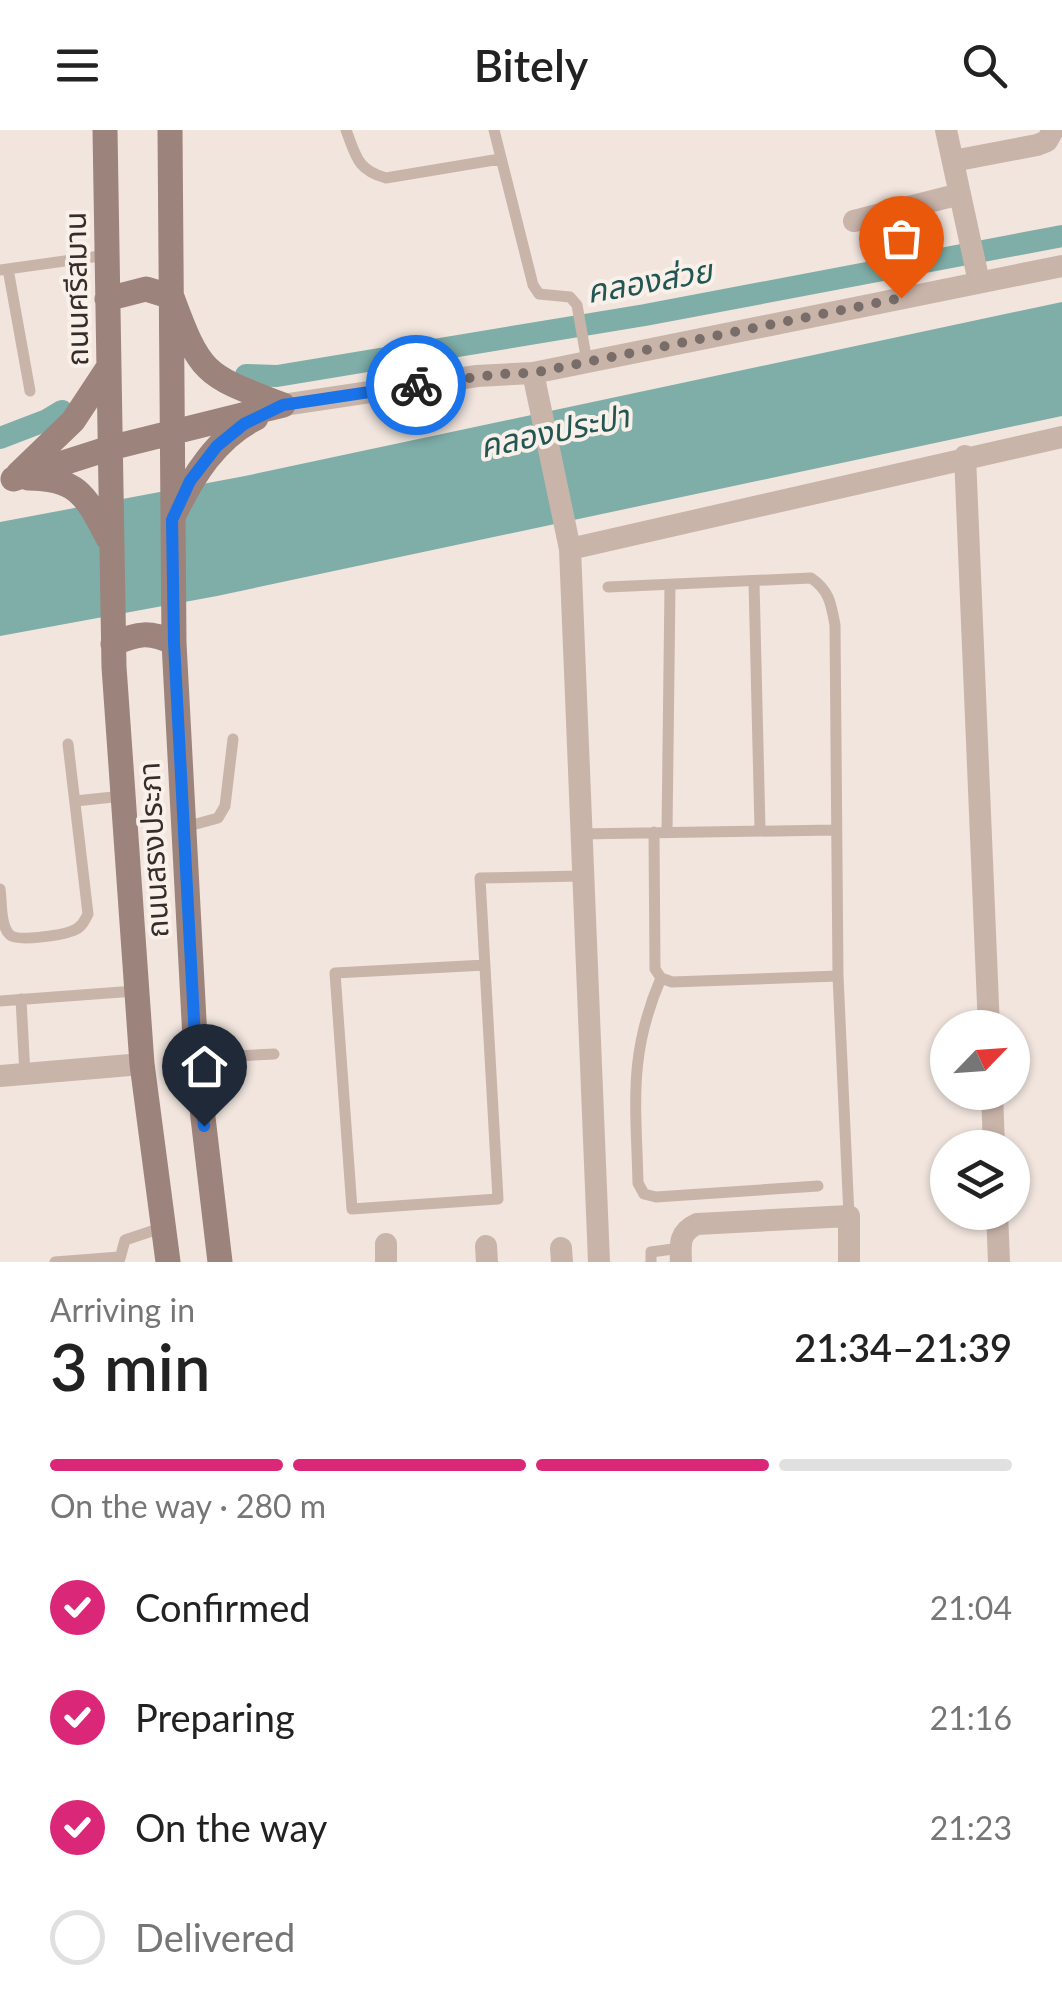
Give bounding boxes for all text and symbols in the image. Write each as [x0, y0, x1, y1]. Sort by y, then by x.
icon: menu [50, 38, 105, 93]
text: Bitely [474, 38, 588, 92]
icon: search [957, 38, 1012, 93]
pin [859, 196, 944, 299]
street label: ถนนศรีสมาน [56, 211, 94, 367]
icon: bag [874, 211, 929, 266]
water label: คลองส่วย [583, 249, 717, 310]
courier [366, 335, 466, 435]
icon: bike [389, 358, 444, 413]
water label: คลองประปา [476, 395, 634, 465]
street label: ถนนสรงประภา [129, 761, 175, 939]
north arrow [930, 1010, 1030, 1110]
map controls [930, 1010, 1030, 1230]
pin [162, 1024, 247, 1127]
icon: home [177, 1039, 232, 1094]
button: layers [930, 1130, 1030, 1230]
text: Arriving in [50, 1290, 195, 1329]
text: 21:34–21:39 [794, 1324, 1012, 1370]
text: 3 min [50, 1327, 210, 1405]
text: On the way · 280 m [50, 1486, 326, 1525]
icon: check [50, 1580, 105, 1635]
text: Confirmed [135, 1584, 311, 1630]
text: 21:04 [930, 1588, 1012, 1627]
icon: check [50, 1690, 105, 1745]
text: Preparing [135, 1694, 295, 1740]
text: 21:16 [930, 1698, 1012, 1737]
icon: check [50, 1800, 105, 1855]
text: On the way [135, 1804, 327, 1850]
text: 21:23 [930, 1808, 1012, 1847]
text: Delivered [135, 1914, 295, 1960]

